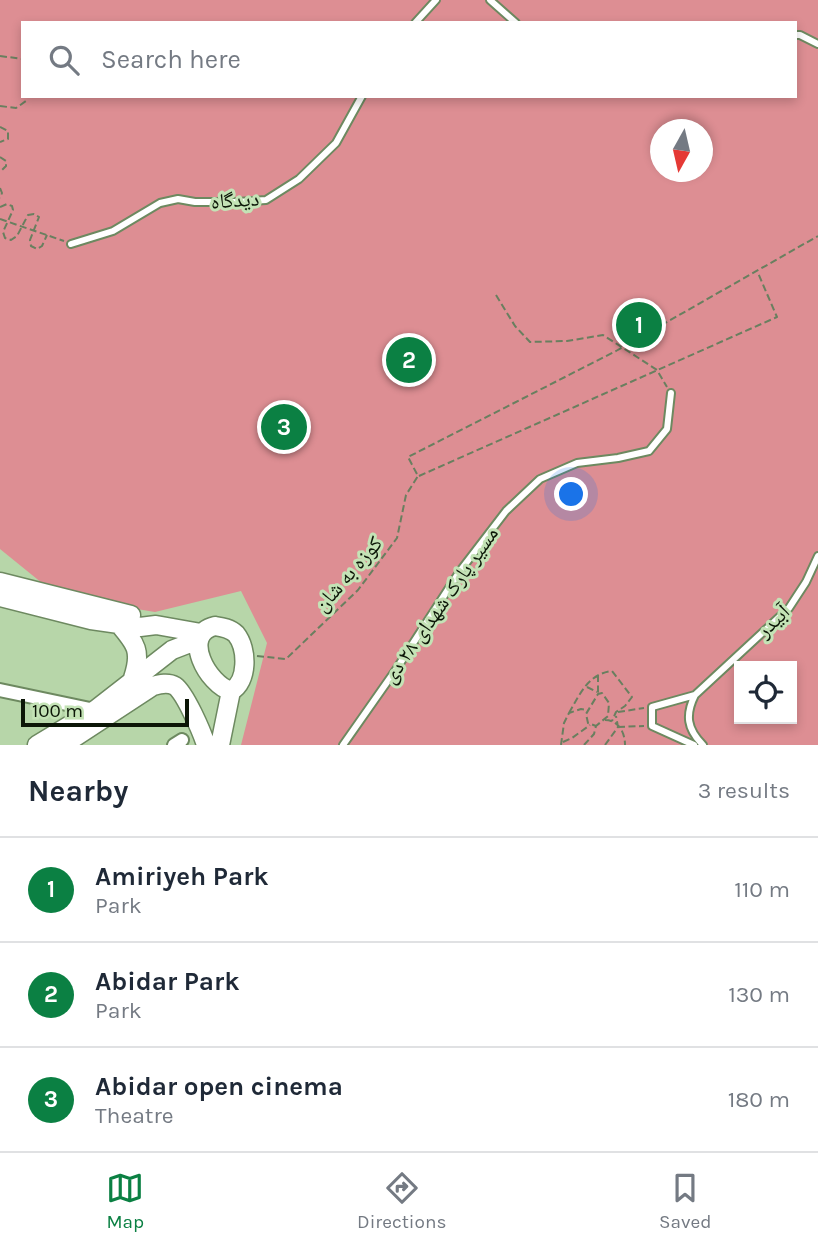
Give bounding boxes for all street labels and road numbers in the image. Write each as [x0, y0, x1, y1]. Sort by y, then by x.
street label: دیدگاه [210, 186, 260, 214]
street label: مسیر پارک شهدای ۲۸ دی [377, 522, 503, 688]
street label: کوزه به شان [309, 531, 387, 617]
street label: آبیدر [751, 599, 795, 643]

